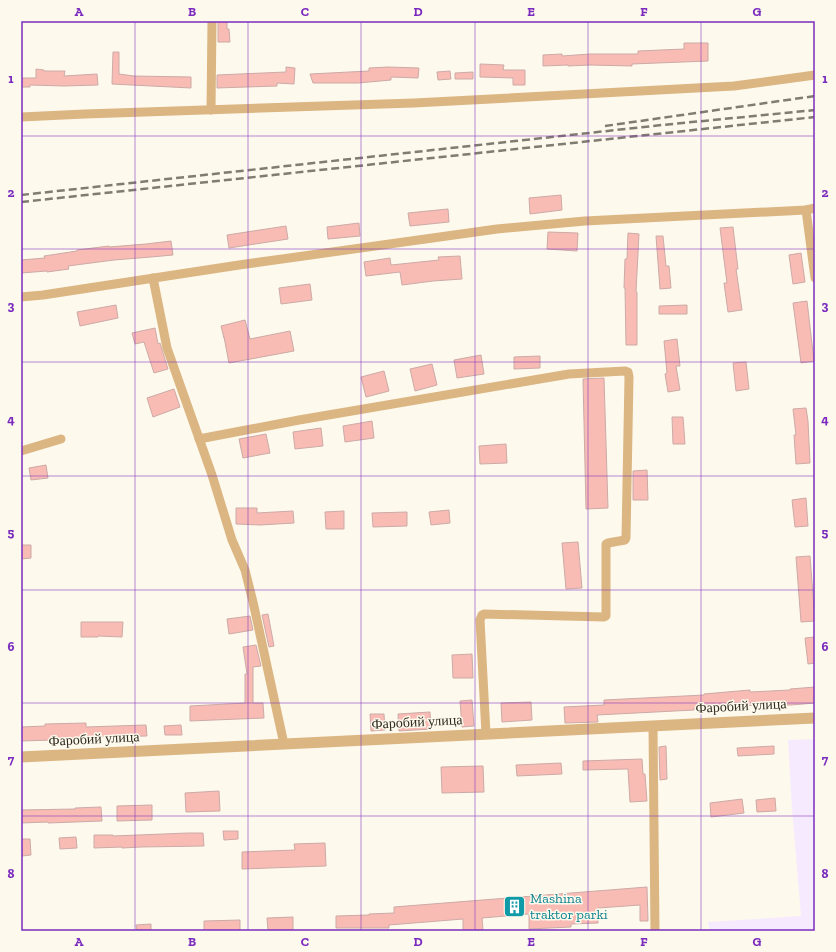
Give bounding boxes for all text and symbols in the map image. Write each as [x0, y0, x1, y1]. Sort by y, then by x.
text: A [75, 4, 84, 19]
text: B [188, 4, 196, 19]
text: C [301, 4, 309, 19]
text: D [413, 4, 423, 19]
text: E [527, 4, 535, 19]
text: F [640, 4, 648, 19]
text: G [753, 4, 762, 19]
text: 1 [8, 71, 14, 86]
text: 1 [822, 71, 828, 86]
text: 2 [8, 185, 15, 200]
text: 2 [822, 185, 829, 200]
text: 3 [8, 298, 15, 313]
text: 3 [822, 298, 829, 313]
text: 4 [7, 412, 15, 427]
text: 4 [821, 412, 829, 427]
text: 5 [8, 525, 15, 540]
text: 5 [822, 525, 829, 540]
text: 6 [8, 639, 15, 654]
text: 6 [822, 639, 829, 654]
street label: Фаробий улица [695, 695, 788, 717]
street label: Фаробий улица [371, 711, 464, 733]
street label: Фаробий улица [48, 728, 141, 750]
text: 7 [8, 752, 15, 767]
text: 7 [822, 752, 829, 767]
text: 8 [7, 866, 15, 881]
text: 8 [821, 866, 829, 881]
place label: Mashina traktor parki [530, 890, 608, 923]
building icon: Mashina traktor parki [502, 893, 528, 919]
text: A [75, 934, 84, 949]
text: B [188, 934, 196, 949]
text: C [301, 934, 309, 949]
text: D [413, 934, 423, 949]
text: E [527, 934, 535, 949]
text: F [640, 934, 648, 949]
text: G [753, 934, 762, 949]

